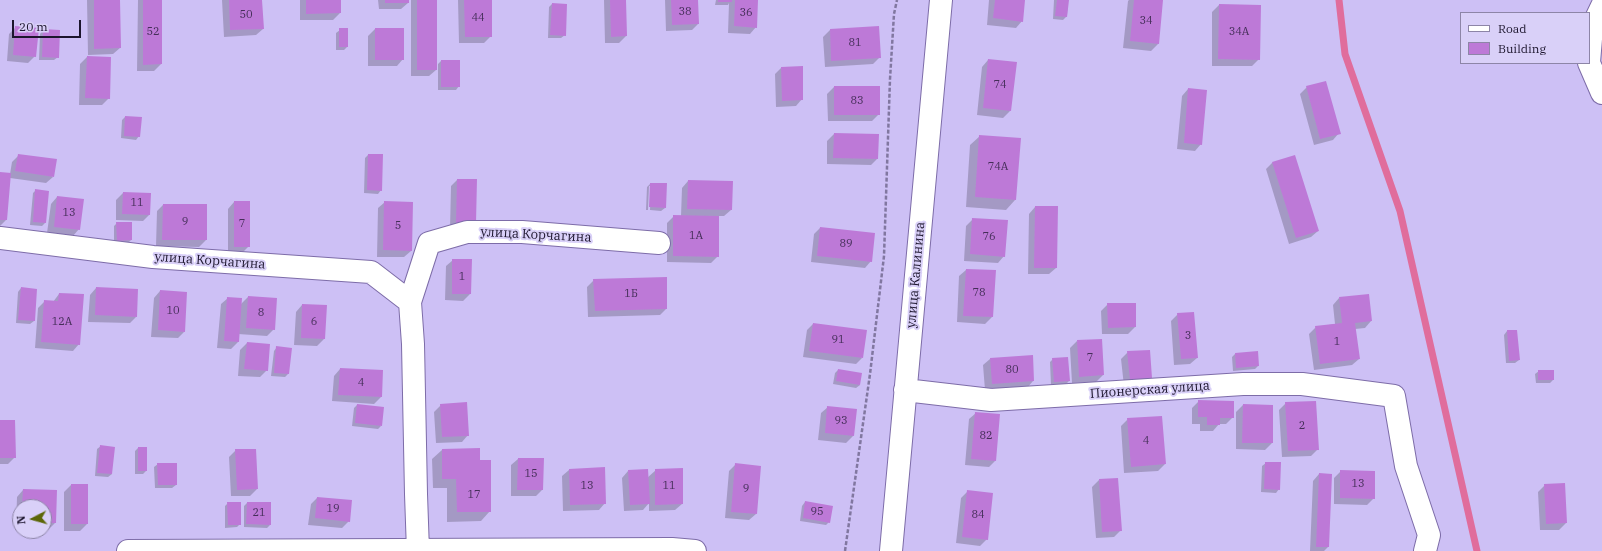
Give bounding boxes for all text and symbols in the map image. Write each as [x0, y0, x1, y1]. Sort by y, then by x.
house number: 38 [678, 5, 692, 19]
house number: 36 [739, 6, 753, 20]
house number: 50 [239, 8, 253, 22]
house number: 44 [471, 11, 485, 25]
scale bar [14, 12, 83, 38]
legend [1460, 12, 1590, 64]
house number: 34 [1139, 14, 1153, 28]
text: 20 m [19, 19, 48, 34]
text: Road [1498, 21, 1527, 36]
house number: 52 [146, 25, 160, 39]
house number: 34А [1229, 25, 1249, 39]
house number: 81 [848, 36, 862, 50]
text: Building [1498, 41, 1546, 56]
house number: 74 [993, 78, 1007, 92]
house number: 83 [850, 94, 864, 108]
house number: 74А [988, 160, 1008, 174]
house number: 11 [130, 196, 144, 210]
house number: 13 [62, 206, 76, 220]
house number: 9 [182, 215, 188, 229]
house number: 7 [239, 217, 245, 231]
house number: 5 [395, 219, 401, 233]
street label: улица Калинина [904, 221, 928, 329]
street label: улица Корчагина [480, 224, 592, 246]
house number: 1А [689, 229, 703, 243]
house number: 76 [982, 230, 996, 244]
house number: 89 [839, 237, 853, 251]
street label: улица Корчагина [154, 249, 266, 273]
house number: 1 [459, 270, 465, 284]
house number: 78 [972, 286, 986, 300]
house number: 1Б [624, 287, 638, 301]
house number: 10 [166, 304, 180, 318]
house number: 8 [258, 306, 264, 320]
house number: 12А [52, 315, 72, 329]
house number: 6 [311, 315, 317, 329]
house number: 3 [1185, 329, 1191, 343]
house number: 91 [831, 333, 845, 347]
house number: 1 [1334, 335, 1340, 349]
house number: 7 [1087, 351, 1093, 365]
house number: 80 [1005, 363, 1019, 377]
house number: 4 [358, 376, 364, 390]
street label: Пионерская улица [1090, 378, 1210, 402]
house number: 93 [834, 414, 848, 428]
house number: 2 [1299, 419, 1305, 433]
house number: 82 [979, 429, 993, 443]
house number: 4 [1143, 434, 1149, 448]
house number: 15 [524, 467, 538, 481]
house number: 13 [1351, 477, 1365, 491]
house number: 13 [580, 479, 594, 493]
house number: 11 [662, 479, 676, 493]
house number: 9 [743, 482, 749, 496]
house number: 17 [467, 488, 481, 502]
north arrow [12, 499, 52, 539]
house number: 19 [326, 502, 340, 516]
house number: 95 [810, 505, 824, 519]
house number: 21 [252, 506, 266, 520]
house number: 84 [971, 508, 985, 522]
text: N [14, 515, 28, 525]

